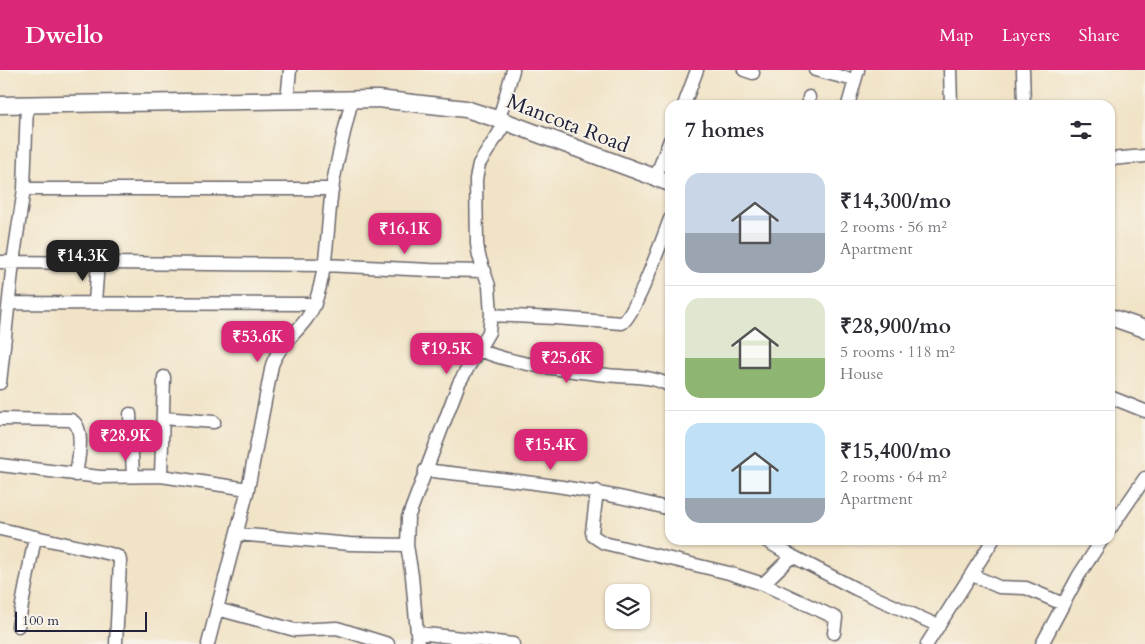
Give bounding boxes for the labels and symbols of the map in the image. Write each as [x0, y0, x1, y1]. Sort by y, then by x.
street label: Mancota Road [502, 87, 633, 160]
pin: ₹16.1K [364, 212, 446, 255]
pin: ₹14.3K [42, 240, 124, 282]
pin: ₹53.6K [217, 320, 299, 363]
pin: ₹19.5K [406, 332, 488, 375]
pin: ₹25.6K [526, 342, 608, 384]
pin: ₹28.9K [85, 420, 167, 462]
pin: ₹15.4K [510, 428, 592, 471]
scale bar [15, 609, 148, 632]

